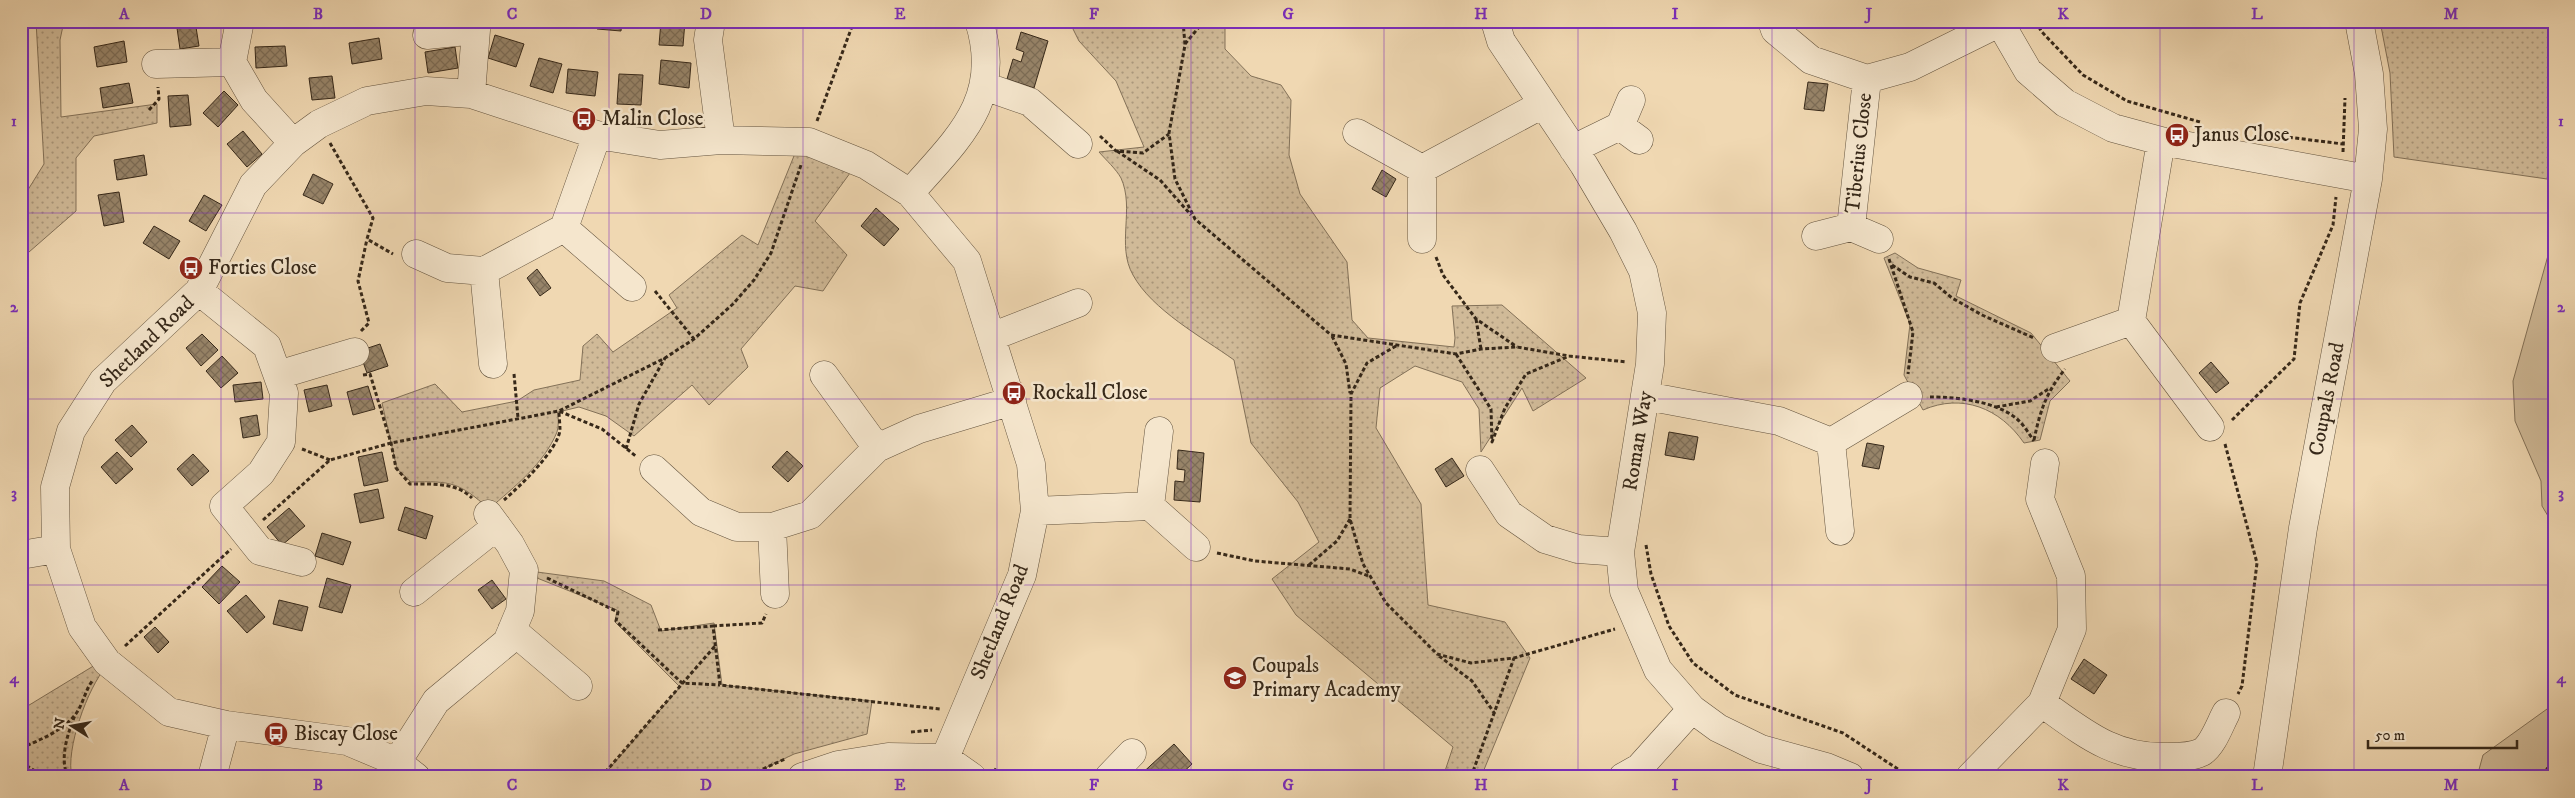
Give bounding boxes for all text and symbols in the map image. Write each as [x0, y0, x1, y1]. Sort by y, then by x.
text: A [118, 4, 130, 24]
text: B [313, 4, 323, 24]
text: C [507, 4, 517, 24]
text: D [700, 4, 712, 24]
text: E [894, 4, 906, 24]
text: F [1089, 4, 1099, 24]
text: G [1282, 4, 1294, 24]
text: H [1474, 4, 1488, 24]
text: I [1672, 4, 1679, 24]
text: J [1864, 4, 1873, 24]
text: K [2057, 4, 2069, 24]
text: L [2251, 4, 2263, 24]
text: M [2444, 4, 2459, 24]
street label: Tiberius Close [1840, 91, 1878, 214]
bus stop icon: Malin Close [571, 106, 597, 132]
place label: Malin Close [602, 106, 704, 132]
text: 1 [11, 111, 17, 131]
text: 1 [2558, 111, 2564, 131]
bus stop icon: Janus Close [2164, 122, 2190, 148]
place label: Janus Close [2192, 122, 2290, 148]
bus stop icon: Forties Close [178, 255, 204, 281]
place label: Forties Close [208, 255, 317, 281]
street label: Shetland Road [94, 290, 200, 394]
text: 2 [10, 297, 19, 317]
text: 2 [2557, 297, 2566, 317]
street label: Coupals Road [2303, 340, 2351, 458]
bus stop icon: Rockall Close [1001, 380, 1027, 406]
place label: Rockall Close [1032, 380, 1148, 406]
street label: Roman Way [1617, 388, 1659, 493]
text: 3 [11, 483, 17, 503]
text: 3 [2558, 483, 2564, 503]
street label: Shetland Road [965, 560, 1035, 683]
place label: Coupals Primary Academy [1252, 653, 1402, 703]
school or university icon: Coupals Primary Academy [1222, 665, 1248, 691]
text: 4 [8, 668, 19, 688]
text: 4 [2555, 668, 2566, 688]
north arrow [48, 700, 98, 750]
text: N [50, 716, 70, 731]
scale bar [2368, 718, 2516, 750]
bus stop icon: Biscay Close [263, 721, 289, 747]
place label: Biscay Close [294, 721, 398, 747]
text: 50 m [2375, 726, 2405, 745]
text: A [118, 775, 130, 795]
text: B [313, 775, 323, 795]
text: C [507, 775, 517, 795]
text: D [700, 775, 712, 795]
text: E [894, 775, 906, 795]
text: F [1089, 775, 1099, 795]
text: G [1282, 775, 1294, 795]
text: H [1474, 775, 1488, 795]
text: I [1672, 775, 1679, 795]
text: J [1864, 775, 1873, 795]
text: K [2057, 775, 2069, 795]
text: L [2251, 775, 2263, 795]
text: M [2444, 775, 2459, 795]

